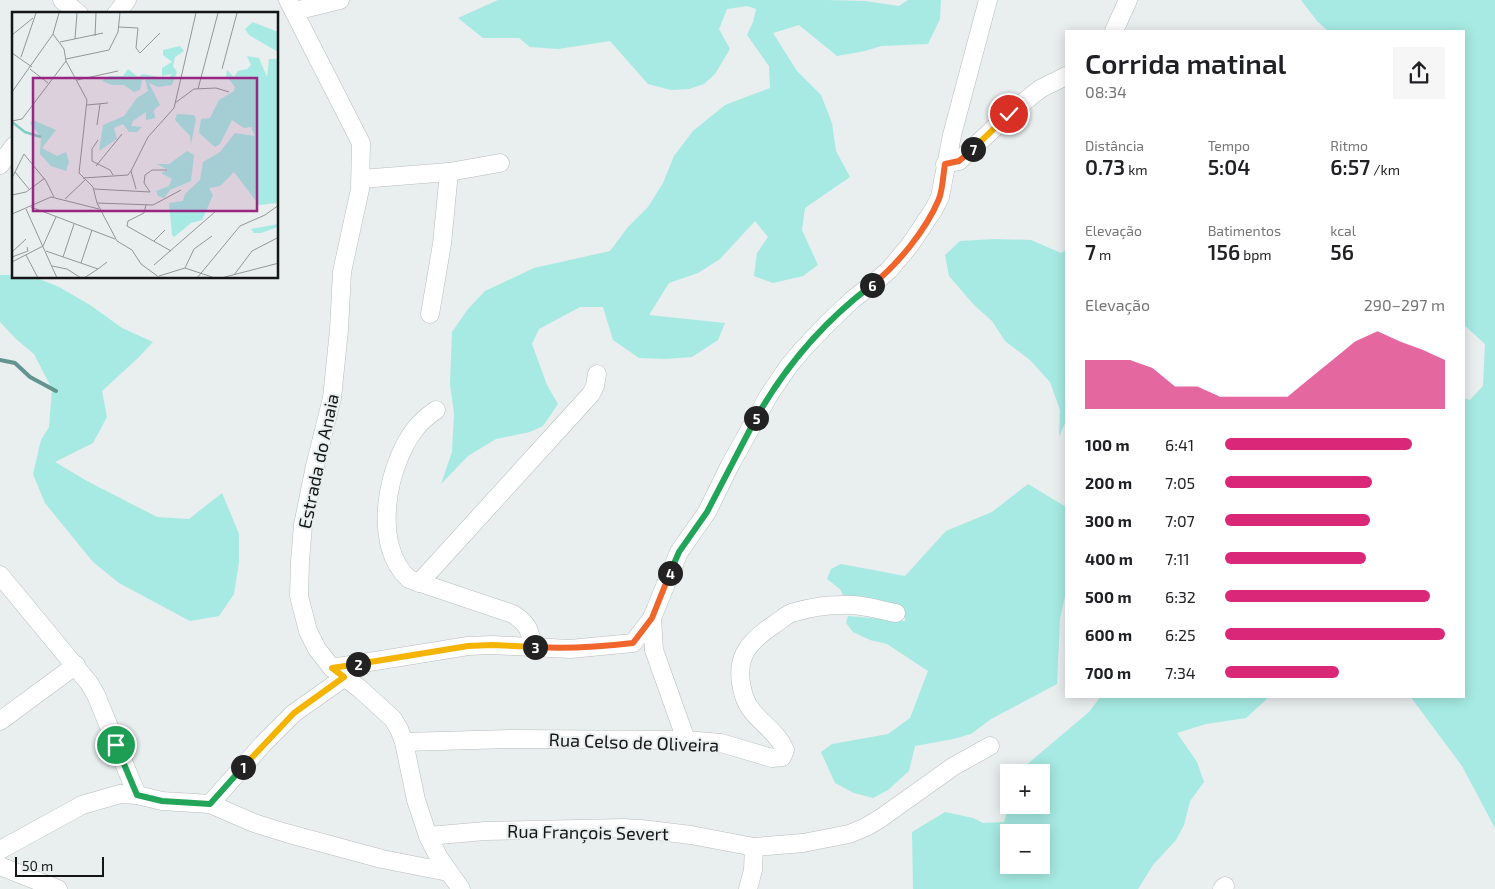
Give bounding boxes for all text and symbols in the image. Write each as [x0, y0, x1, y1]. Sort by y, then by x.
inset map [12, 12, 279, 279]
text: Corrida matinal [1085, 46, 1286, 80]
button: share [1393, 47, 1445, 99]
text: 08:34 [1085, 82, 1127, 101]
pin [988, 93, 1030, 135]
icon: check [995, 100, 1023, 128]
pin: 7 [960, 136, 986, 162]
text: Distância [1085, 137, 1144, 154]
text: Tempo [1208, 137, 1250, 154]
text: Ritmo [1330, 137, 1368, 154]
text: 7 [970, 141, 977, 158]
text: 0.73 [1085, 154, 1125, 179]
text: 5:04 [1208, 154, 1251, 179]
text: 6:57 [1330, 154, 1370, 179]
text: km [1125, 161, 1148, 178]
text: /km [1370, 161, 1400, 178]
text: Elevação [1085, 222, 1142, 239]
text: Batimentos [1208, 222, 1281, 239]
text: kcal [1330, 222, 1356, 239]
text: 7 [1085, 239, 1096, 264]
text: 156 [1208, 239, 1240, 264]
text: 56 [1330, 239, 1354, 264]
text: m [1096, 246, 1111, 263]
text: bpm [1240, 246, 1272, 263]
pin: 6 [860, 272, 884, 298]
text: 6 [868, 277, 877, 294]
text: Elevação [1085, 295, 1150, 314]
text: 290–297 m [1364, 295, 1445, 314]
street label: Estrada do Anaia [293, 392, 343, 530]
pin: 5 [744, 406, 768, 430]
text: 5 [753, 410, 760, 427]
text: 100 m [1085, 435, 1130, 454]
text: 6:41 [1165, 435, 1194, 454]
text: 200 m [1085, 473, 1132, 492]
text: 7:05 [1165, 473, 1195, 492]
text: 300 m [1085, 511, 1132, 530]
text: 7:07 [1165, 511, 1195, 530]
text: 400 m [1085, 549, 1133, 568]
text: 7:11 [1165, 549, 1190, 568]
pin: 4 [658, 560, 682, 586]
text: 4 [666, 565, 675, 582]
text: 500 m [1085, 587, 1132, 606]
text: 6:32 [1165, 587, 1196, 606]
text: 600 m [1085, 625, 1132, 644]
text: 6:25 [1165, 625, 1196, 644]
pin: 3 [522, 634, 548, 660]
text: 3 [532, 639, 539, 656]
pin: 2 [346, 652, 370, 676]
text: 2 [354, 656, 363, 673]
text: 700 m [1085, 663, 1131, 682]
text: 7:34 [1165, 663, 1196, 682]
pin [95, 724, 137, 766]
street label: Rua Celso de Oliveira [548, 728, 720, 756]
icon: arrive [102, 731, 130, 759]
pin: 1 [230, 754, 256, 780]
text: 1 [240, 759, 247, 776]
map controls [1000, 764, 1050, 874]
button: + [1000, 764, 1050, 814]
street label: Rua François Severt [507, 820, 669, 845]
button: − [1000, 824, 1050, 874]
scale bar [15, 854, 104, 877]
text: 50 m [22, 857, 53, 874]

